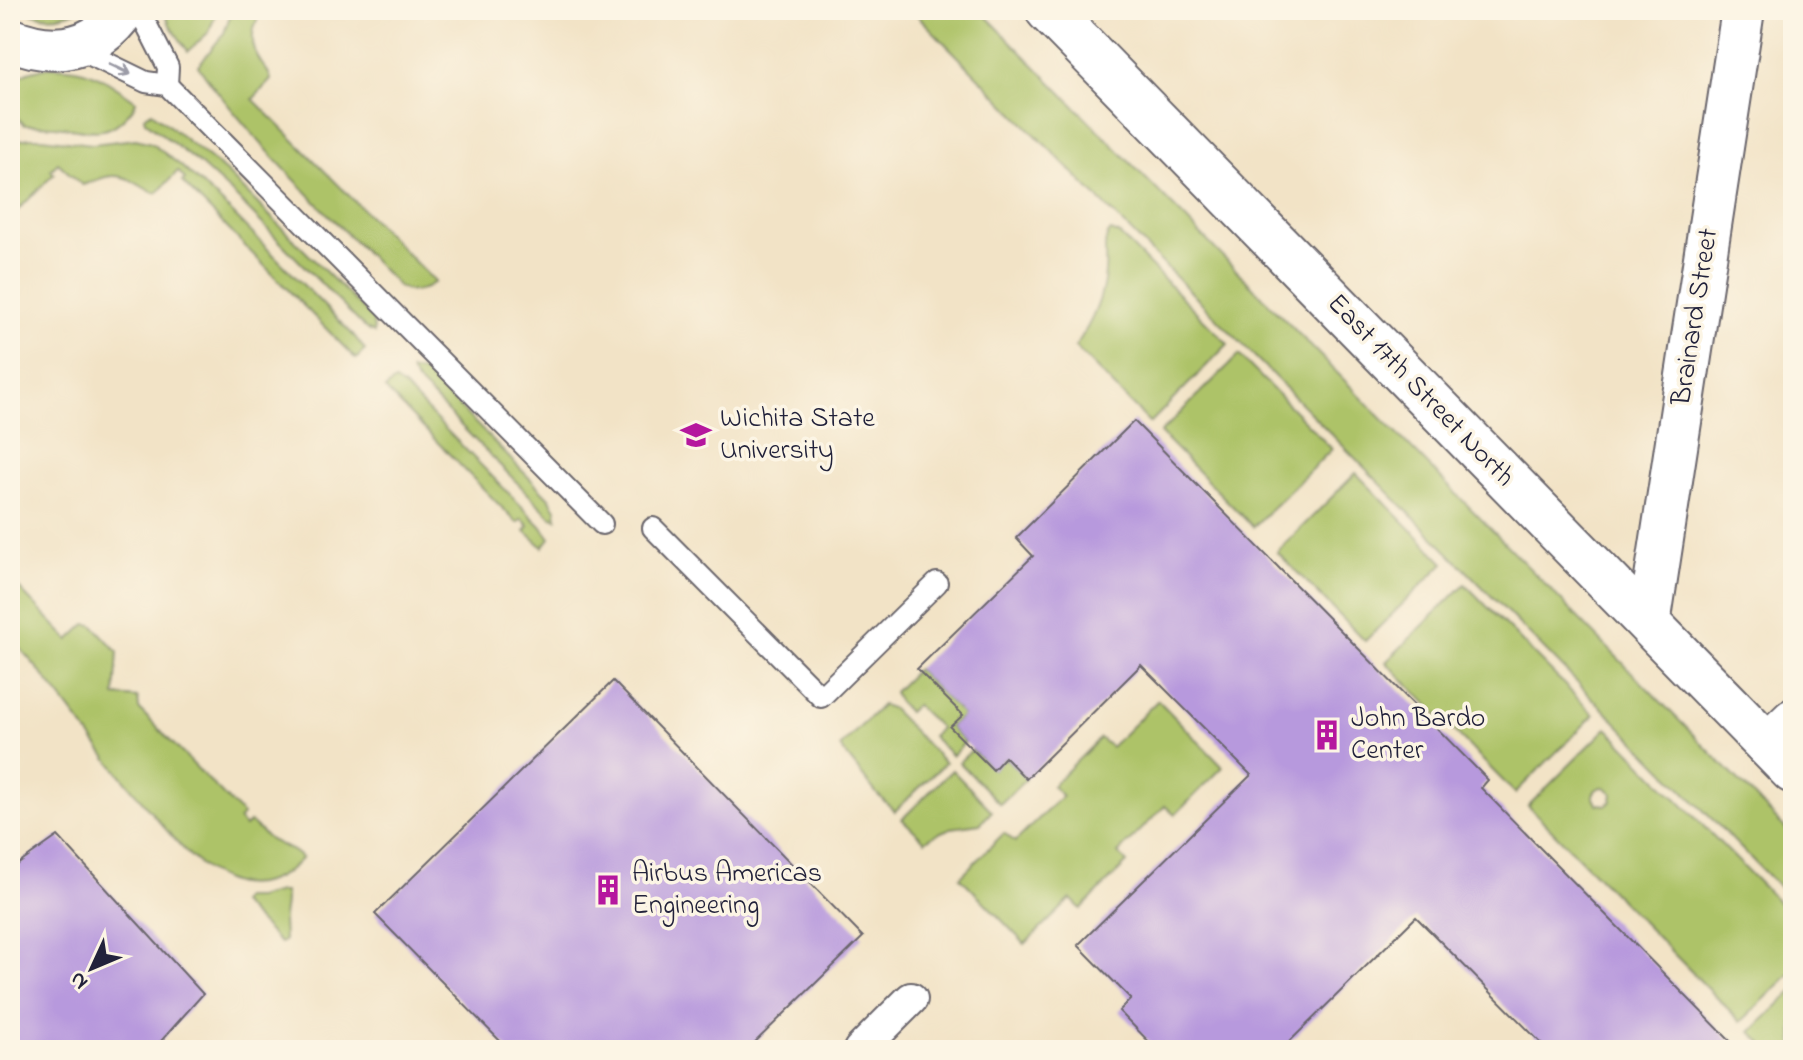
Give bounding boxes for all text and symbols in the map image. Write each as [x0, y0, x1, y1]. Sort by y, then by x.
one-way arrow [107, 62, 131, 77]
street label: Brainard Street [1662, 226, 1730, 409]
street label: East 17th Street North [1317, 285, 1523, 497]
place label: Wichita State University [720, 399, 875, 472]
school or university icon: Wichita State University [679, 418, 713, 452]
place label: John Bardo Center [1351, 699, 1485, 772]
building icon: John Bardo Center [1310, 718, 1344, 752]
place label: Airbus Americas Engineering [632, 854, 822, 927]
building icon: Airbus Americas Engineering [591, 873, 625, 907]
north arrow [52, 928, 132, 1008]
text: N [63, 963, 96, 996]

